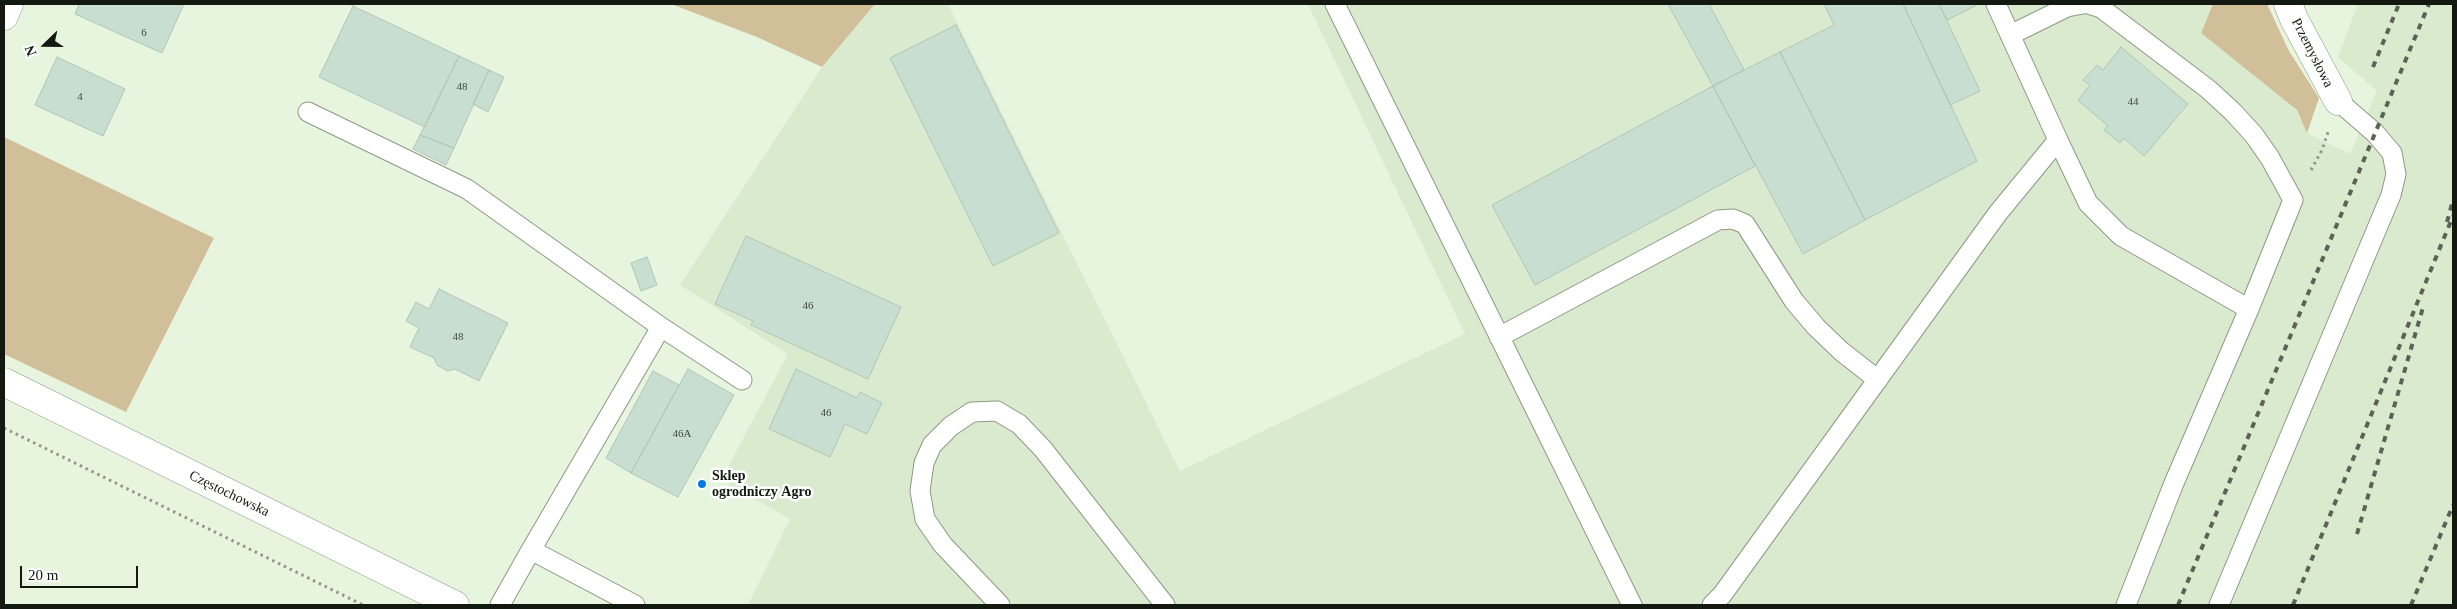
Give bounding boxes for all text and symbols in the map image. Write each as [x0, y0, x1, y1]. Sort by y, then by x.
street label: Przemysłowa [2287, 16, 2337, 90]
north arrow [20, 20, 70, 70]
house number: 6 [141, 26, 147, 40]
text: N [22, 43, 39, 58]
house number: 48 [457, 80, 468, 94]
house number: 4 [77, 90, 83, 104]
house number: 44 [2128, 95, 2138, 109]
house number: 46 [802, 299, 814, 313]
house number: 48 [452, 330, 463, 344]
house number: 46 [820, 406, 831, 420]
house number: 46A [673, 427, 691, 441]
street label: Częstochowska [186, 467, 272, 521]
place label: Sklep ogrodniczy Agro [712, 468, 811, 501]
marker: Sklep ogrodniczy Agro [696, 478, 708, 490]
scale bar [22, 556, 140, 588]
text: 20 m [28, 567, 58, 583]

